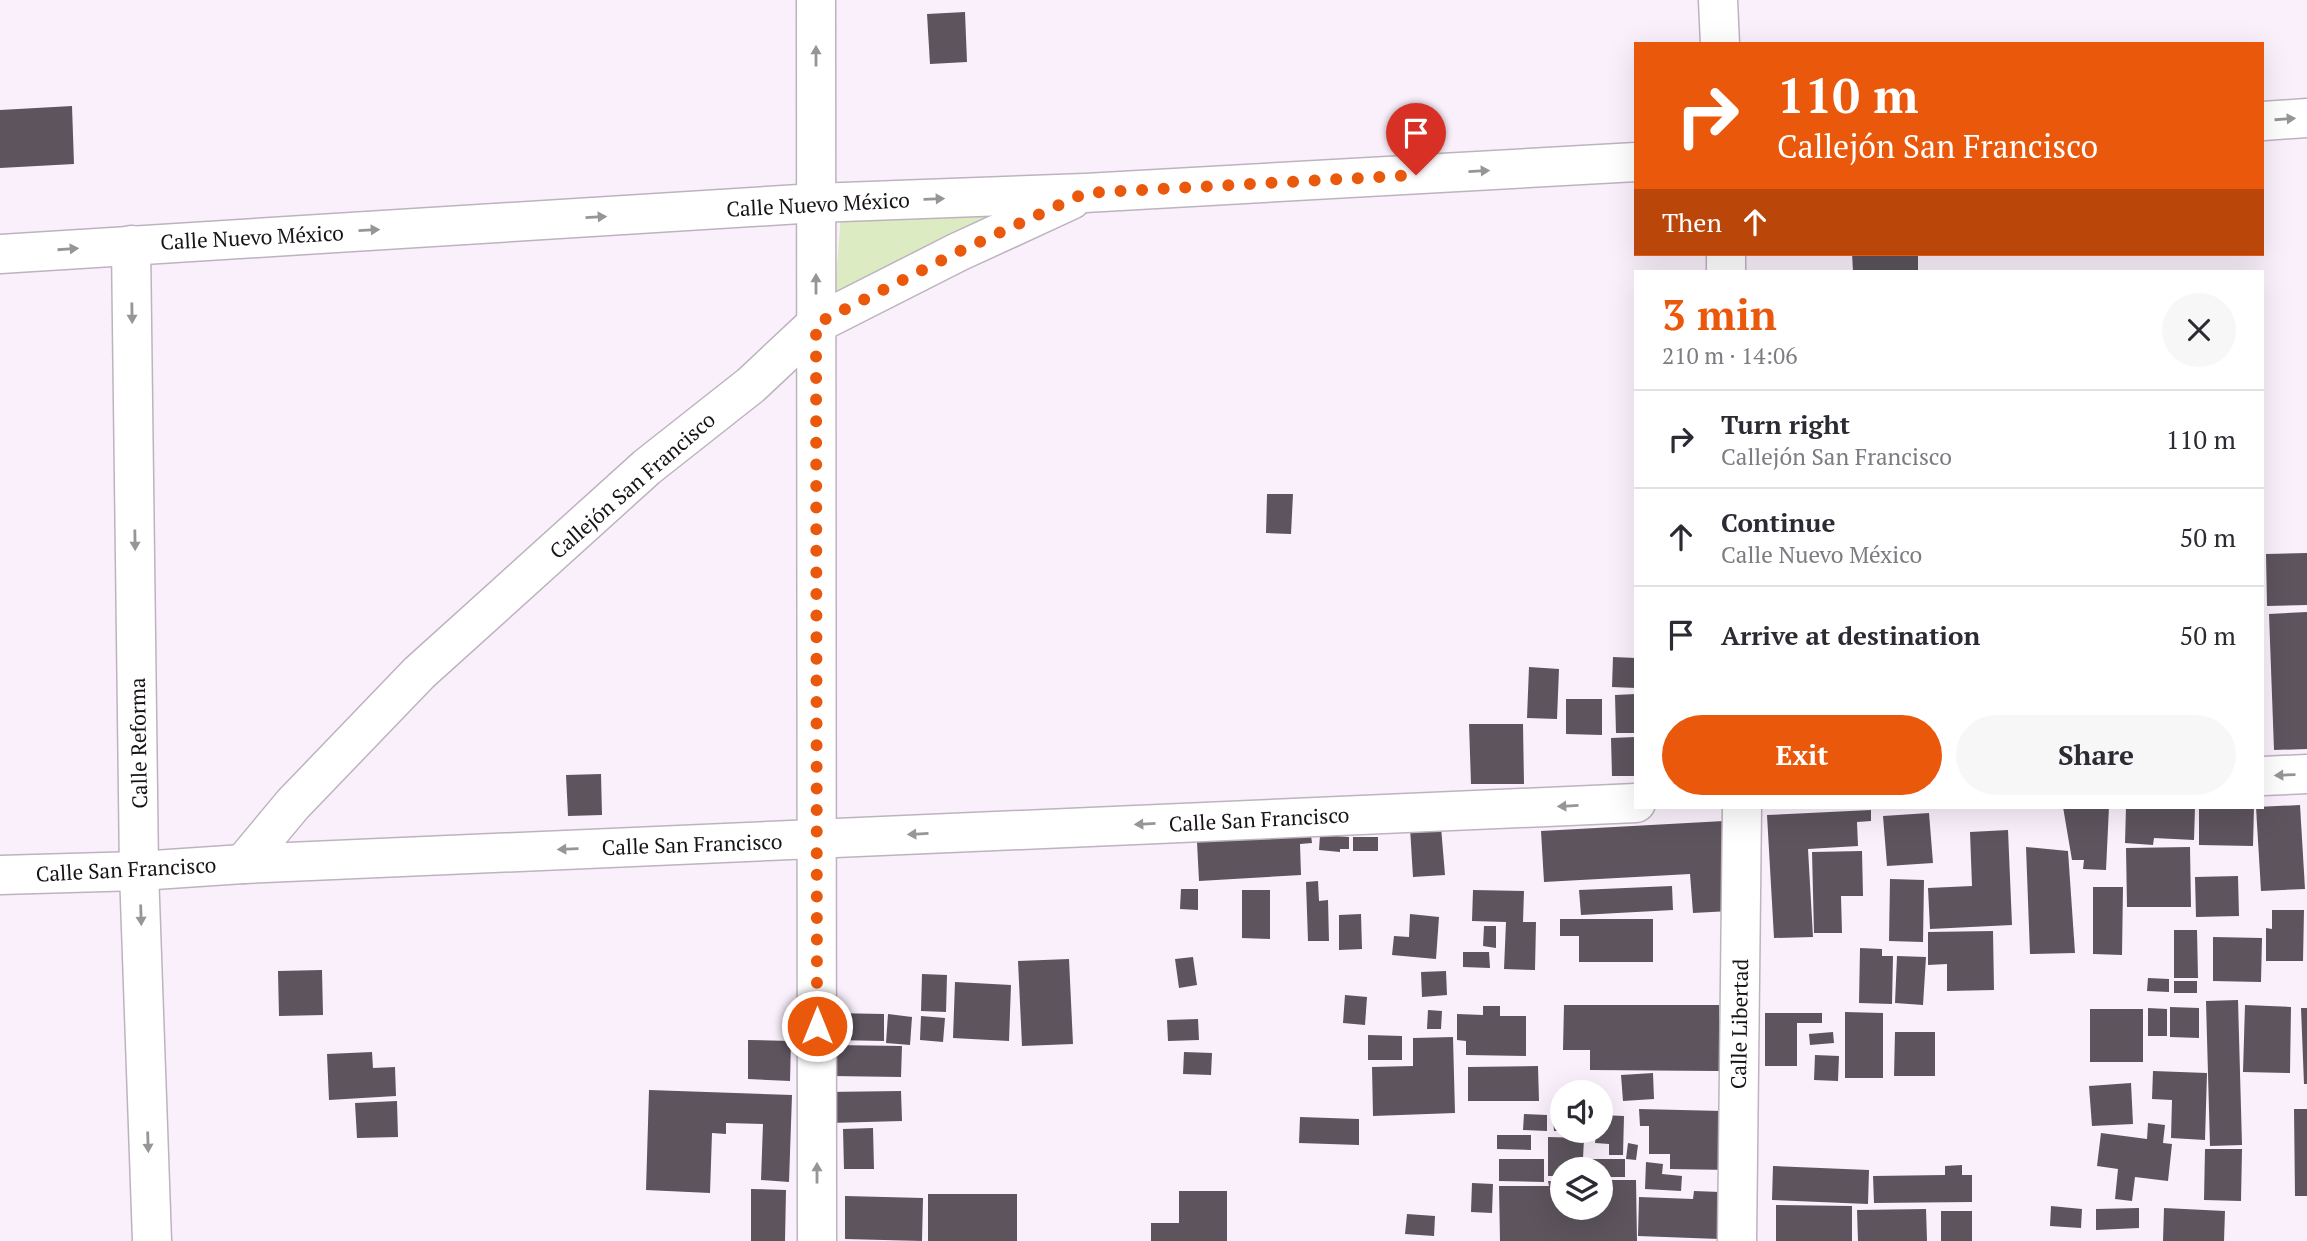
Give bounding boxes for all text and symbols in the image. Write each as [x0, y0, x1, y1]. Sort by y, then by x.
one-way arrow [810, 45, 822, 67]
text: 110 m [1777, 62, 1919, 127]
icon: right [1662, 70, 1753, 161]
pin [1386, 103, 1446, 175]
one-way arrow [2274, 113, 2296, 124]
icon: arrive [1397, 114, 1435, 152]
text: Callejón San Francisco [1777, 125, 2098, 167]
one-way arrow [1468, 165, 1490, 176]
street label: Calle Nuevo México [726, 185, 910, 223]
one-way arrow [923, 193, 945, 204]
icon: ahead [1736, 203, 1774, 241]
text: Then [1662, 205, 1722, 239]
one-way arrow [585, 211, 607, 222]
street label: Calle Nuevo México [160, 218, 344, 256]
one-way arrow [358, 225, 380, 236]
one-way arrow [57, 243, 79, 254]
one-way arrow [810, 273, 822, 295]
text: 3 min [1662, 286, 1777, 342]
button: close [2162, 293, 2236, 367]
one-way arrow [126, 302, 138, 324]
text: 210 m · 14:06 [1662, 340, 1797, 371]
street label: Callejón San Francisco [543, 405, 721, 565]
text: Turn right [1721, 407, 1850, 441]
icon: right [1662, 420, 1700, 458]
text: 110 m [2166, 422, 2236, 456]
text: Callejón San Francisco [1721, 441, 1952, 472]
text: Continue [1721, 505, 1835, 539]
icon: ahead [1662, 518, 1700, 556]
text: 50 m [2180, 520, 2236, 554]
one-way arrow [129, 530, 141, 552]
text: Calle Nuevo México [1721, 539, 1922, 570]
icon: arrive [1662, 616, 1700, 654]
text: Arrive at destination [1721, 618, 1980, 652]
text: 50 m [2180, 618, 2236, 652]
street label: Calle Reforma [123, 677, 153, 809]
button: Exit [1662, 715, 1942, 795]
button: Share [1956, 715, 2236, 795]
one-way arrow [2274, 770, 2296, 781]
street label: Calle San Francisco [1168, 800, 1350, 838]
one-way arrow [1557, 800, 1579, 811]
one-way arrow [1134, 819, 1156, 830]
street label: Calle San Francisco [601, 827, 783, 861]
one-way arrow [906, 829, 928, 840]
one-way arrow [557, 844, 579, 855]
street label: Calle San Francisco [35, 850, 217, 888]
one-way arrow [135, 904, 146, 926]
street label: Calle Libertad [1724, 958, 1754, 1089]
position arrow [780, 989, 854, 1063]
map controls [1550, 1080, 1613, 1220]
button: sound [1550, 1080, 1613, 1143]
one-way arrow [143, 1131, 154, 1153]
button: layers [1550, 1157, 1613, 1220]
one-way arrow [811, 1162, 823, 1184]

